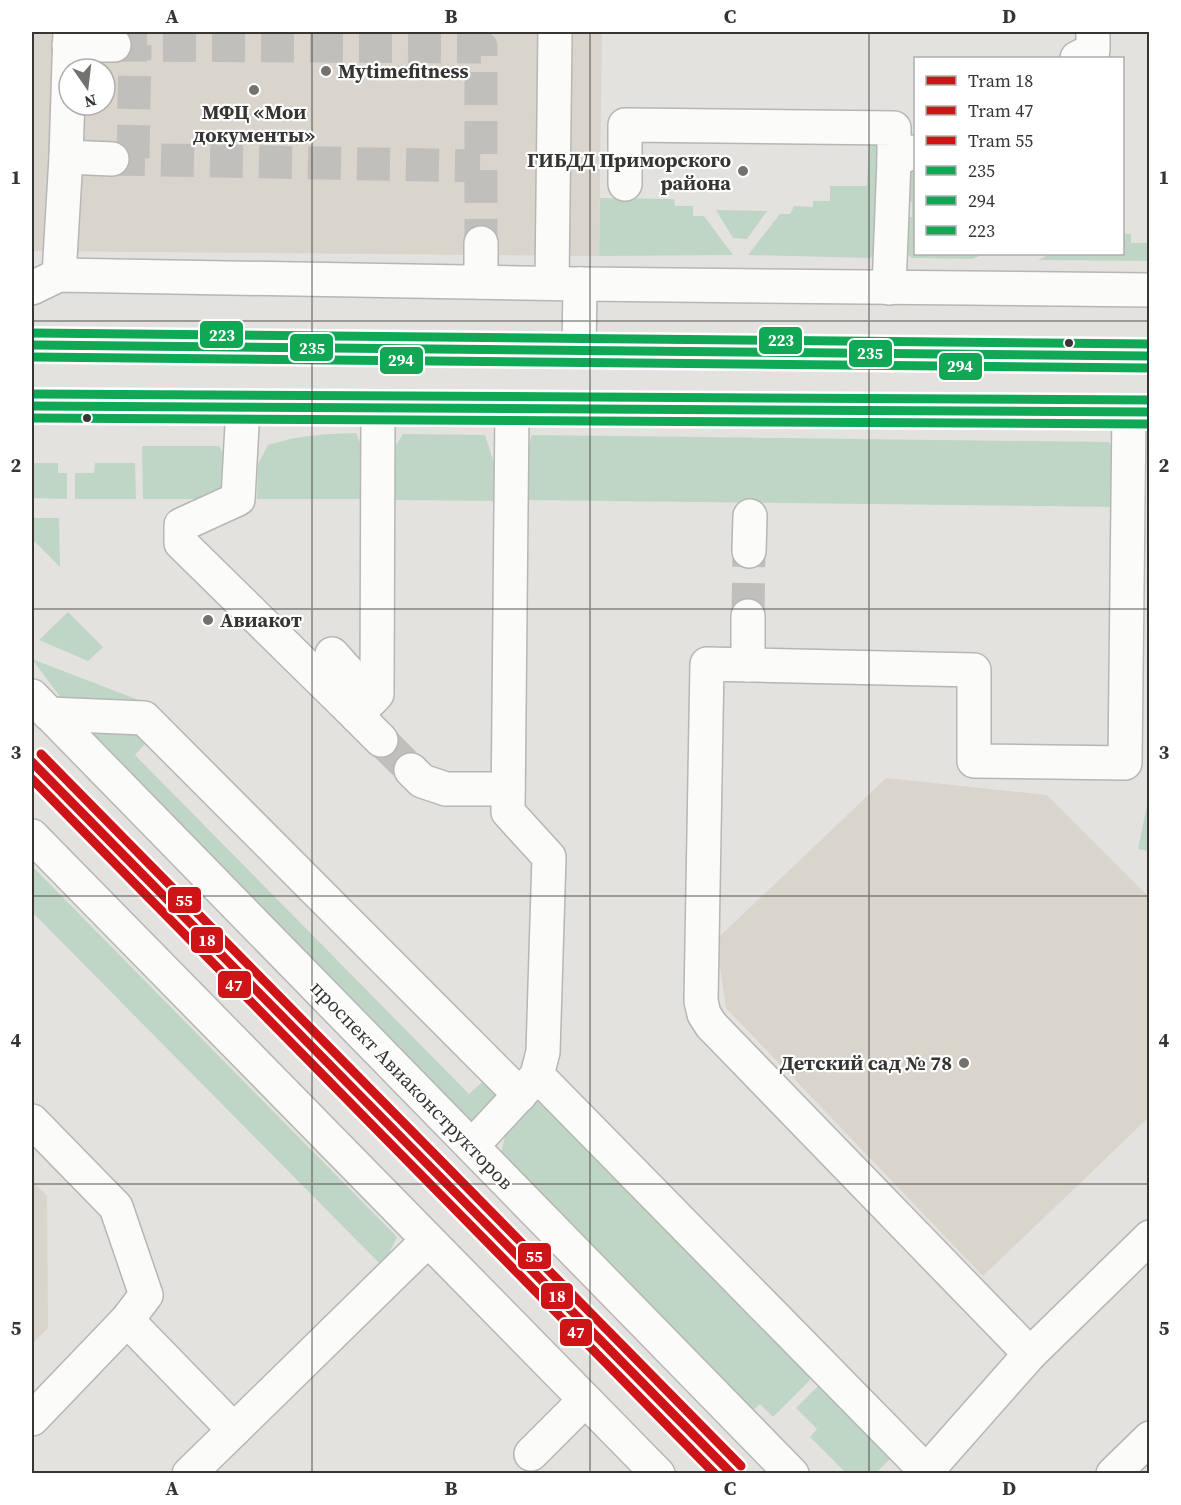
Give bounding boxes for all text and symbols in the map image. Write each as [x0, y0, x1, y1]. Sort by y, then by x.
text: A [165, 2, 179, 30]
text: B [444, 2, 458, 30]
text: C [724, 2, 736, 30]
text: D [1002, 2, 1016, 30]
north arrow [57, 57, 117, 117]
place label: Mytimefitness [338, 57, 469, 85]
legend [914, 57, 1124, 255]
marker: Mytimefitness [319, 64, 333, 78]
text: Tram 18 [968, 68, 1033, 93]
marker: МФЦ «Мои документы» [247, 83, 261, 97]
text: N [82, 89, 99, 114]
place label: МФЦ «Мои документы» [193, 98, 315, 149]
text: Tram 47 [968, 98, 1033, 123]
text: Tram 55 [968, 128, 1033, 153]
place label: ГИБДД Приморского района [527, 146, 731, 197]
text: 235 [968, 158, 995, 183]
text: 1 [11, 163, 21, 191]
text: 1 [1159, 163, 1169, 191]
marker: ГИБДД Приморского района [736, 164, 750, 178]
text: 294 [968, 188, 995, 213]
text: 223 [968, 218, 995, 243]
line badge: 223 [199, 320, 244, 349]
text: 223 [209, 324, 235, 346]
line badge: 223 [758, 326, 803, 355]
text: 223 [768, 329, 794, 351]
line badge: 235 [289, 333, 334, 362]
text: 235 [299, 337, 325, 359]
unlabelled marker [1063, 337, 1075, 349]
line badge: 235 [848, 339, 893, 368]
text: 235 [857, 342, 883, 364]
line badge: 294 [379, 346, 424, 375]
text: 294 [388, 349, 414, 371]
line badge: 294 [938, 352, 983, 381]
text: 294 [947, 355, 973, 377]
unlabelled marker [81, 412, 93, 424]
text: 2 [11, 451, 22, 479]
text: 2 [1159, 451, 1170, 479]
place label: Авиакот [220, 606, 302, 634]
marker: Авиакот [201, 613, 215, 627]
text: 3 [11, 738, 22, 766]
text: 3 [1159, 738, 1170, 766]
line badge: 55 [167, 886, 202, 914]
text: 55 [175, 889, 193, 911]
line badge: 18 [190, 926, 224, 954]
text: 18 [198, 929, 216, 951]
line badge: 47 [217, 970, 252, 999]
text: 47 [225, 974, 243, 996]
street label: проспект Авиаконструкторов [304, 974, 520, 1196]
text: 4 [11, 1026, 22, 1054]
text: 4 [1159, 1026, 1170, 1054]
place label: Детский сад № 78 [780, 1049, 952, 1077]
marker: Детский сад № 78 [957, 1056, 971, 1070]
line badge: 55 [517, 1242, 552, 1270]
text: 55 [525, 1245, 543, 1267]
line badge: 18 [540, 1282, 574, 1310]
text: 18 [548, 1285, 566, 1307]
text: 5 [11, 1314, 22, 1342]
text: 5 [1159, 1314, 1170, 1342]
line badge: 47 [559, 1318, 593, 1347]
text: 47 [567, 1321, 585, 1343]
text: A [165, 1474, 179, 1502]
text: B [444, 1474, 458, 1502]
text: C [724, 1474, 736, 1502]
text: D [1002, 1474, 1016, 1502]

